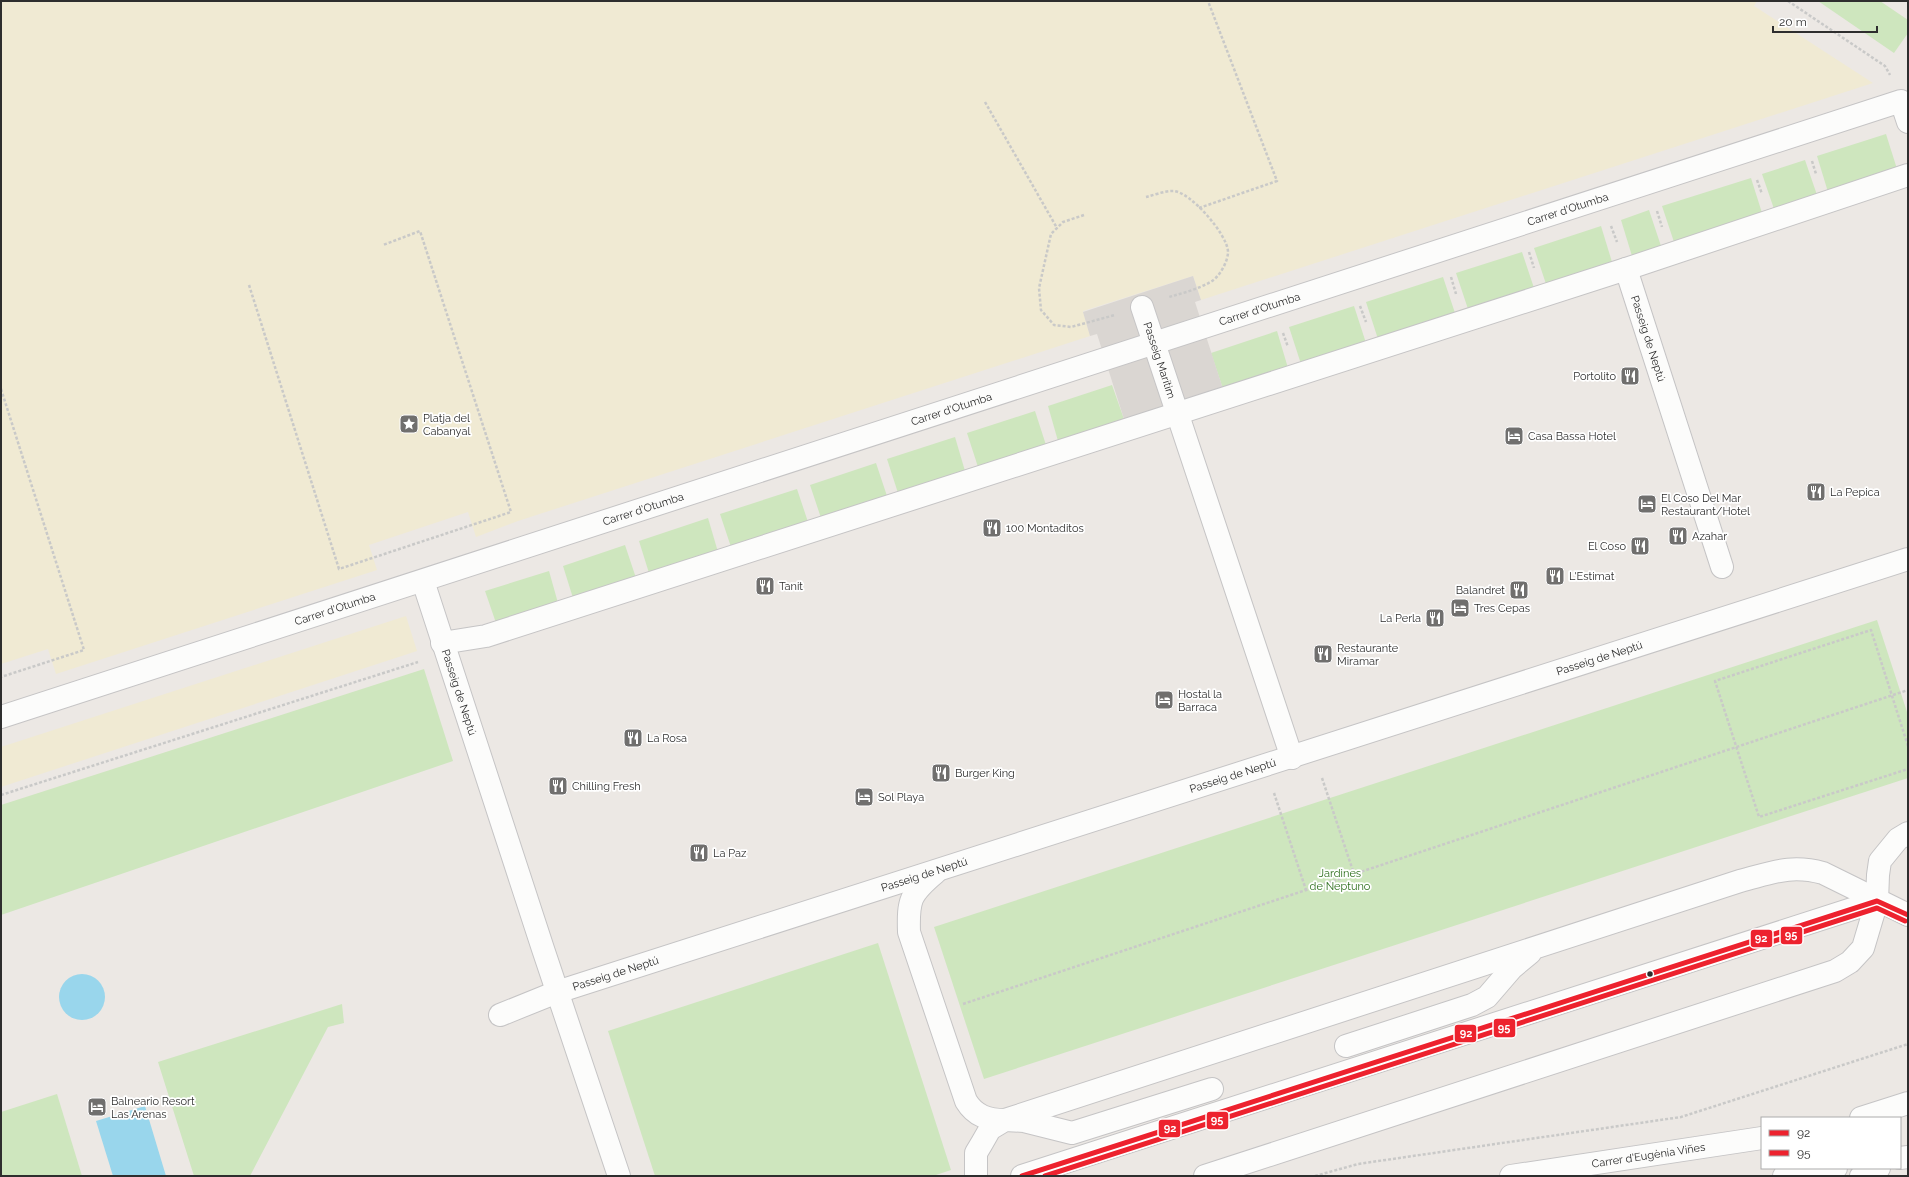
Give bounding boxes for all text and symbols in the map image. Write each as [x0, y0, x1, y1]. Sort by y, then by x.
scale bar [1773, 8, 1877, 34]
text: 20 m [1779, 15, 1807, 29]
street label: Carrer d'Otumba [1526, 190, 1610, 229]
street label: Carrer d'Otumba [1218, 290, 1302, 329]
street label: Passeig de Neptú [1628, 294, 1668, 383]
street label: Passeig Marítim [1140, 320, 1178, 400]
restaurant icon: Portolito [1619, 365, 1641, 387]
place label: Portolito [1573, 370, 1616, 383]
street label: Carrer d'Otumba [909, 390, 994, 429]
place label: Platja del Cabanyal [423, 412, 470, 438]
place icon: Platja del Cabanyal [398, 413, 420, 435]
hotel icon: Casa Bassa Hotel [1503, 425, 1525, 447]
place label: Casa Bassa Hotel [1528, 430, 1616, 443]
restaurant icon: La Pepica [1805, 481, 1827, 503]
place label: La Pepica [1830, 486, 1880, 499]
street label: Carrer d'Otumba [601, 490, 685, 529]
place label: El Coso Del Mar Restaurant/Hotel [1661, 492, 1750, 518]
hotel icon: El Coso Del Mar Restaurant/Hotel [1636, 493, 1658, 515]
restaurant icon: 100 Montaditos [981, 517, 1003, 539]
place label: 100 Montaditos [1006, 522, 1084, 535]
restaurant icon: Azahar [1667, 525, 1689, 547]
place label: Azahar [1692, 530, 1727, 543]
restaurant icon: El Coso [1629, 535, 1651, 557]
place label: El Coso [1588, 540, 1626, 553]
restaurant icon: L'Estimat [1544, 565, 1566, 587]
place label: L'Estimat [1569, 570, 1615, 583]
restaurant icon: Tanit [754, 575, 776, 597]
restaurant icon: Balandret [1508, 579, 1530, 601]
place label: Tanit [779, 580, 803, 593]
place label: Balandret [1456, 584, 1505, 597]
street label: Carrer d'Otumba [293, 590, 377, 628]
hotel icon: Tres Cepas [1449, 597, 1471, 619]
place label: Tres Cepas [1474, 602, 1530, 615]
restaurant icon: La Perla [1424, 607, 1446, 629]
place label: La Perla [1380, 612, 1421, 625]
street label: Passeig de Neptú [1555, 639, 1644, 678]
place label: Restaurante Miramar [1337, 642, 1399, 668]
restaurant icon: Restaurante Miramar [1312, 643, 1334, 665]
street label: Passeig de Neptú [439, 648, 479, 737]
place label: Hostal la Barraca [1178, 688, 1222, 714]
hotel icon: Hostal la Barraca [1153, 689, 1175, 711]
restaurant icon: La Rosa [622, 727, 644, 749]
place label: La Rosa [647, 732, 687, 745]
street label: Passeig de Neptú [1188, 756, 1278, 796]
restaurant icon: Burger King [930, 762, 952, 784]
place label: Burger King [955, 767, 1015, 780]
restaurant icon: Chilling Fresh [547, 775, 569, 797]
place label: Chilling Fresh [572, 780, 641, 793]
hotel icon: Sol Playa [853, 786, 875, 808]
place label: Sol Playa [878, 791, 924, 804]
restaurant icon: La Paz [688, 842, 710, 864]
place label: La Paz [713, 847, 747, 860]
street label: Passeig de Neptú [880, 855, 969, 895]
park label: Jardines de Neptuno [1310, 867, 1371, 893]
line badge: 95 [1780, 926, 1803, 945]
line badge: 92 [1750, 929, 1773, 948]
text: 95 [1785, 929, 1797, 942]
text: 92 [1755, 932, 1767, 945]
street label: Passeig de Neptú [571, 954, 661, 994]
unlabelled marker [1645, 969, 1655, 979]
line badge: 95 [1493, 1018, 1516, 1038]
text: 95 [1498, 1022, 1510, 1035]
line badge: 92 [1454, 1024, 1477, 1043]
text: 92 [1460, 1027, 1472, 1040]
place label: Balneario Resort Las Arenas [111, 1095, 195, 1121]
hotel icon: Balneario Resort Las Arenas [86, 1096, 108, 1118]
line badge: 95 [1206, 1111, 1229, 1130]
text: 95 [1211, 1114, 1223, 1127]
legend [1761, 1117, 1901, 1169]
line badge: 92 [1158, 1119, 1181, 1138]
text: 92 [1164, 1122, 1176, 1135]
text: 92 [1797, 1126, 1810, 1140]
street label: Carrer d'Eugènia Viñes [1591, 1141, 1706, 1171]
text: 95 [1797, 1146, 1811, 1160]

